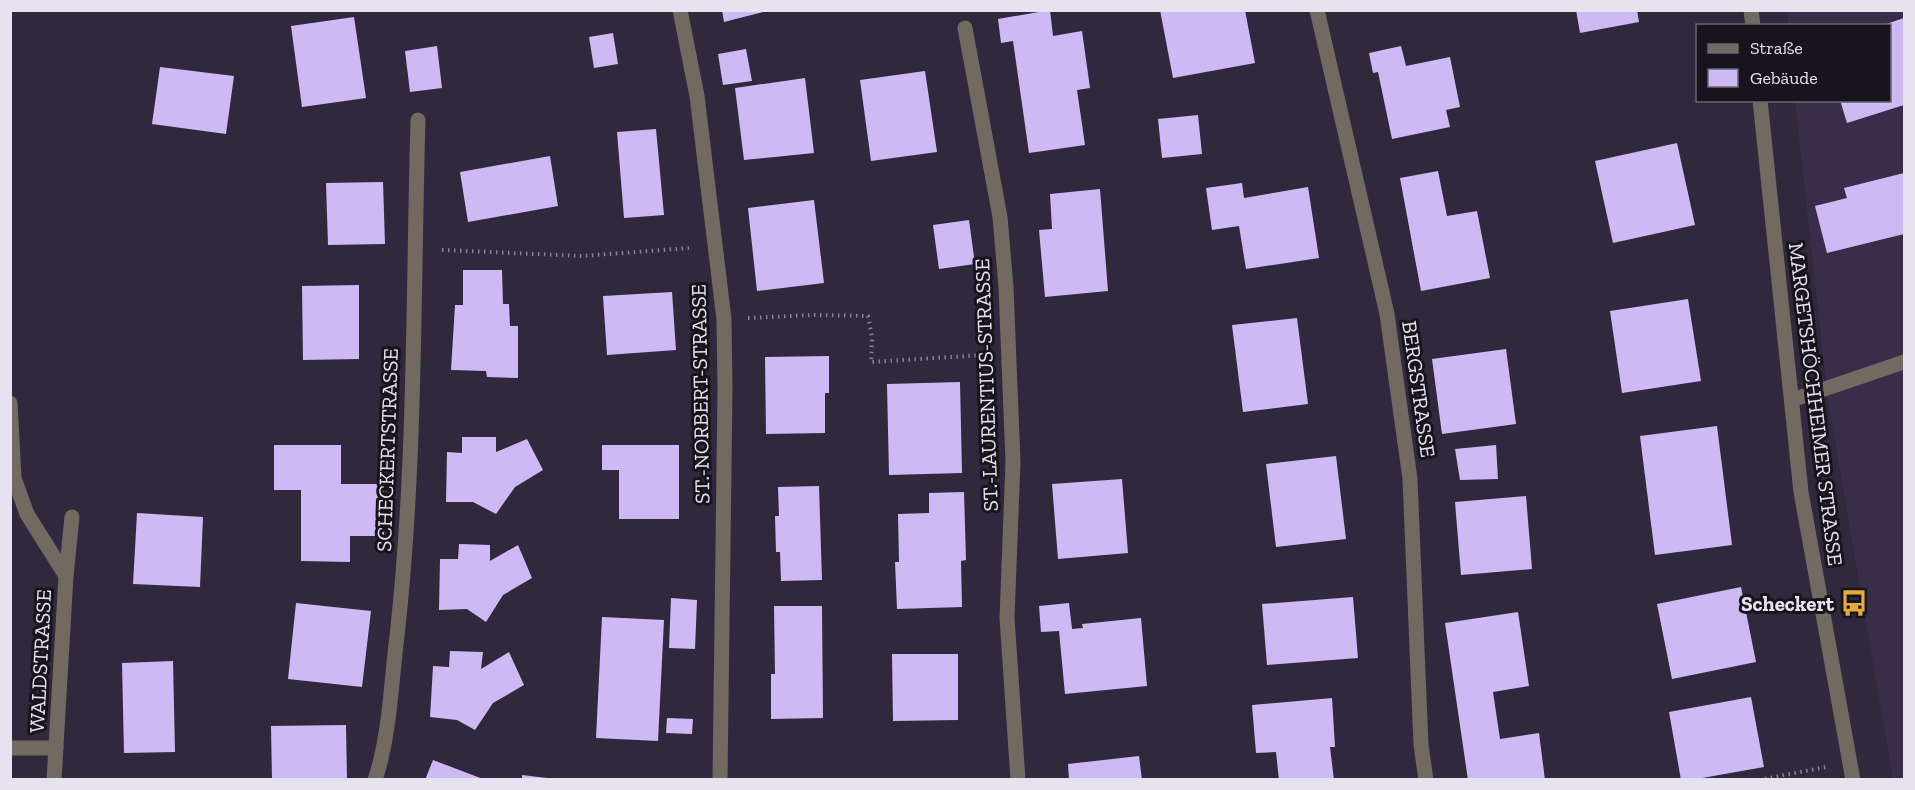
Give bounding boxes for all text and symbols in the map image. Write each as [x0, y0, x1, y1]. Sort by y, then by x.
legend [1696, 24, 1891, 102]
text: Straße [1750, 37, 1803, 59]
text: Gebäude [1750, 67, 1818, 89]
street label: MARGETSHÖCHHEIMER STRASSE [1784, 241, 1848, 567]
street label: ST.-LAURENTIUS-STRASSE [969, 258, 1003, 512]
street label: ST.-NORBERT-STRASSE [686, 284, 714, 504]
street label: BERGSTRASSE [1397, 319, 1441, 459]
street label: SCHECKERTSTRASSE [371, 348, 403, 552]
bus stop icon: Scheckert [1839, 588, 1869, 618]
street label: WALDSTRASSE [24, 589, 56, 733]
place label: Scheckert [1741, 591, 1835, 616]

